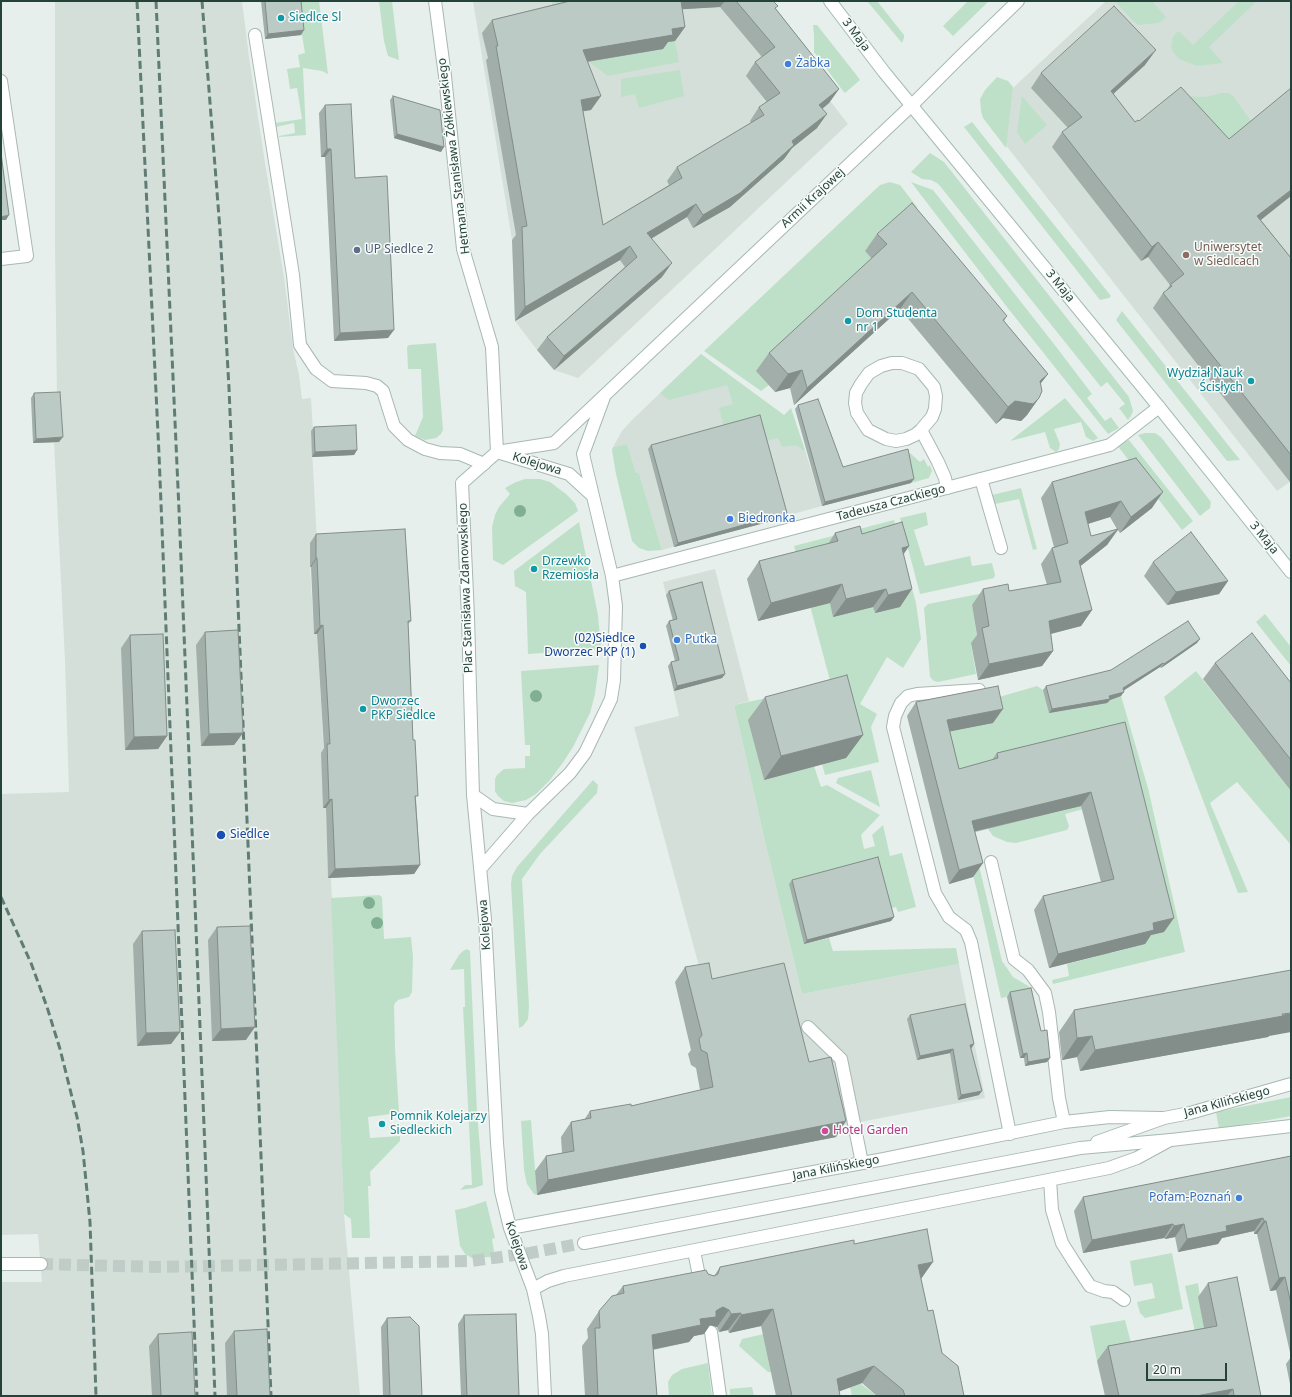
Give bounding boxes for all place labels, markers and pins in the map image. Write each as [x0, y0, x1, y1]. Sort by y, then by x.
place label: Siedlce Sl [289, 11, 341, 25]
marker: Siedlce Sl [276, 13, 286, 23]
place label: Żabka [796, 57, 830, 71]
marker: Żabka [783, 59, 793, 69]
place label: Uniwersytet w Siedlcach [1194, 241, 1262, 269]
place label: UP Siedlce 2 [365, 243, 434, 257]
marker: UP Siedlce 2 [352, 245, 362, 255]
marker: Uniwersytet w Siedlcach [1181, 250, 1191, 260]
place label: Dom Studenta nr 1 [856, 307, 937, 335]
marker: Dom Studenta nr 1 [843, 316, 853, 326]
place label: Wydział Nauk Ścisłych [1167, 367, 1243, 395]
marker: Wydział Nauk Ścisłych [1246, 376, 1256, 386]
place label: Biedronka [738, 512, 796, 526]
marker: Biedronka [725, 514, 735, 524]
place label: Drzewko Rzemiosła [542, 555, 599, 583]
marker: Drzewko Rzemiosła [529, 564, 539, 574]
place label: (02)Siedlce Dworzec PKP (1) [544, 632, 635, 660]
place label: Putka [685, 633, 717, 647]
marker: Putka [672, 635, 682, 645]
marker: (02)Siedlce Dworzec PKP (1) [638, 641, 648, 651]
place label: Dworzec PKP Siedlce [371, 695, 436, 723]
marker: Dworzec PKP Siedlce [358, 704, 368, 714]
place label: Siedlce [230, 828, 269, 842]
marker: Siedlce [215, 829, 227, 841]
place label: Pomnik Kolejarzy Siedleckich [390, 1110, 487, 1138]
marker: Pomnik Kolejarzy Siedleckich [377, 1119, 387, 1129]
place label: Hotel Garden [833, 1124, 908, 1138]
marker: Hotel Garden [820, 1126, 830, 1136]
place label: Pofam-Poznań [1149, 1191, 1231, 1205]
marker: Pofam-Poznań [1234, 1193, 1244, 1203]

